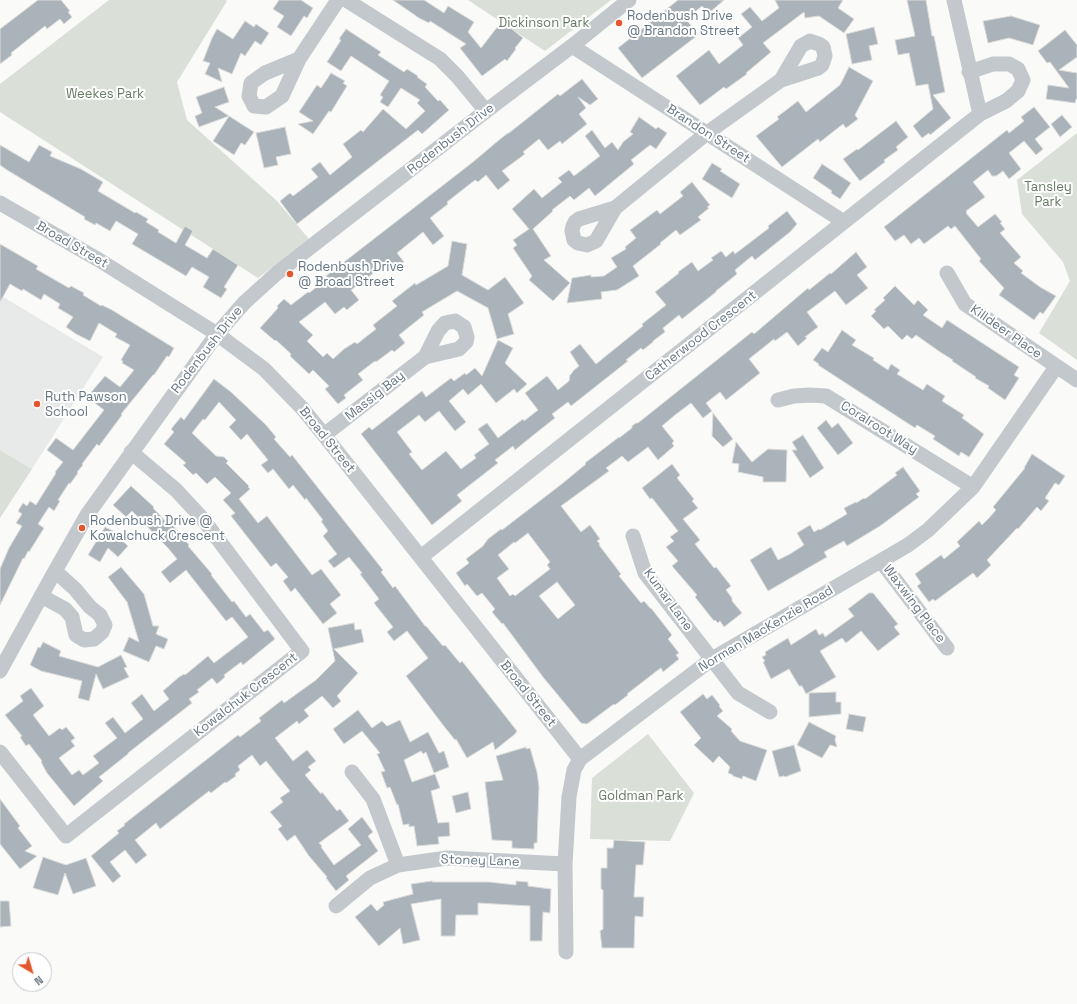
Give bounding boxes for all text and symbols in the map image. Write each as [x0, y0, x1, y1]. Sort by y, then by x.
place label: Rodenbush Drive @ Brandon Street [627, 8, 740, 39]
park label: Dickinson Park [499, 15, 589, 31]
marker: Rodenbush Drive @ Brandon Street [614, 18, 624, 28]
park label: Weekes Park [66, 86, 144, 102]
street label: Rodenbush Drive [404, 100, 498, 178]
street label: Brandon Street [663, 101, 753, 167]
park label: Tansley Park [1024, 179, 1072, 210]
street label: Broad Street [33, 218, 111, 272]
place label: Rodenbush Drive @ Broad Street [298, 259, 404, 290]
marker: Rodenbush Drive @ Broad Street [285, 269, 295, 279]
street label: Catherwood Crescent [642, 288, 760, 384]
street label: Killdeer Place [967, 302, 1045, 362]
street label: Rodenbush Drive [168, 303, 246, 397]
street label: Massig Bay [342, 368, 408, 424]
place label: Ruth Pawson School [45, 389, 127, 420]
street label: Coralroot Way [838, 398, 920, 458]
marker: Ruth Pawson School [32, 399, 42, 409]
street label: Broad Street [296, 404, 358, 476]
place label: Rodenbush Drive @ Kowalchuck Crescent [90, 513, 225, 544]
marker: Rodenbush Drive @ Kowalchuck Crescent [77, 523, 87, 533]
street label: Waxwing Place [880, 562, 948, 646]
street label: Kumar Lane [640, 566, 696, 634]
street label: Norman MacKenzie Road [696, 583, 836, 675]
street label: Kowalchuk Crescent [191, 650, 301, 740]
street label: Broad Street [497, 658, 559, 730]
park label: Goldman Park [598, 788, 684, 804]
street label: Stoney Lane [440, 852, 520, 870]
north arrow [12, 952, 52, 992]
text: N [32, 973, 46, 988]

